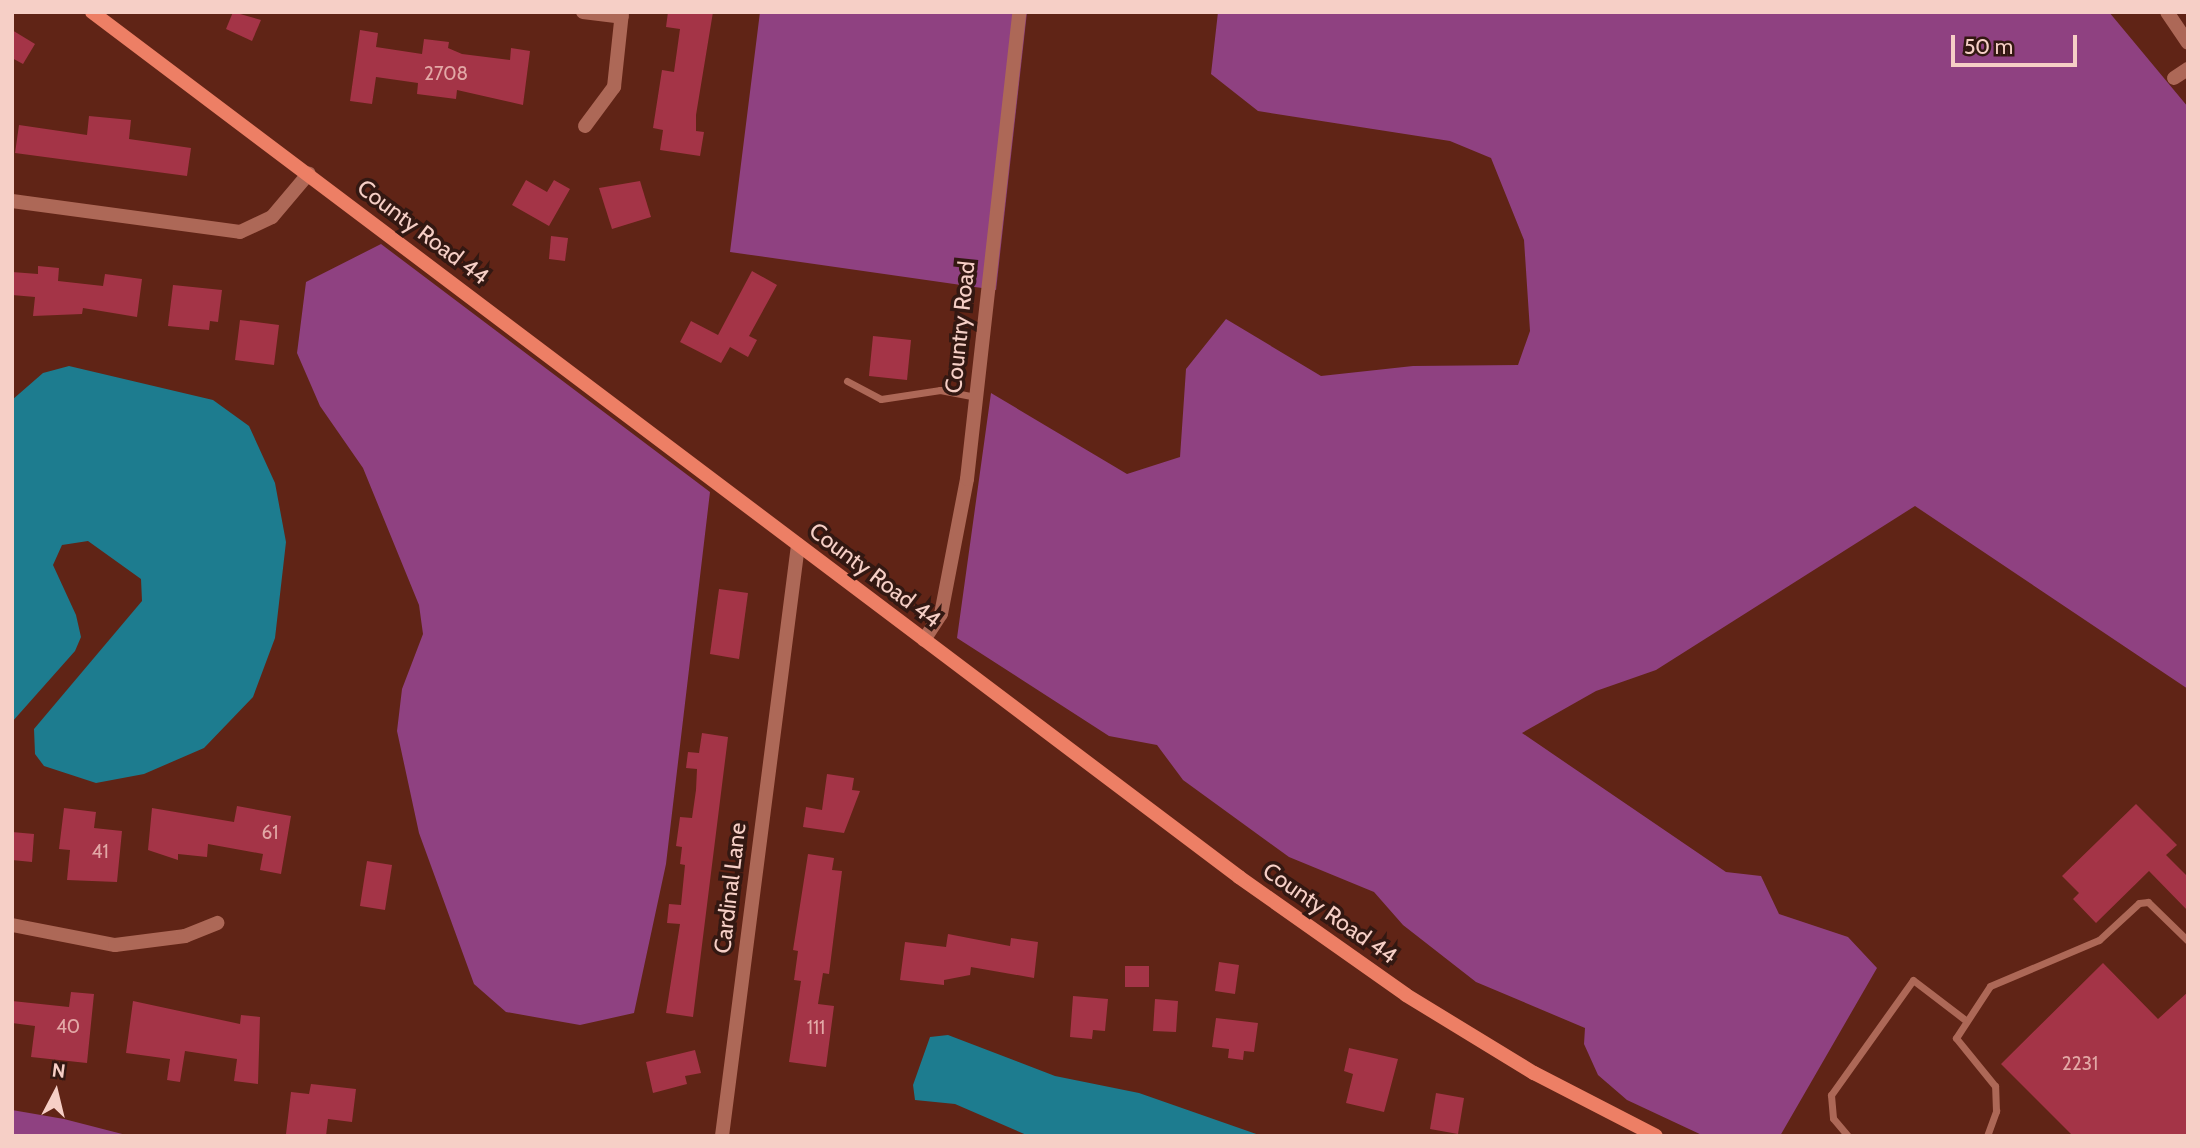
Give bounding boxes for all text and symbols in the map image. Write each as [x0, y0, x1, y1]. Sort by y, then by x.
scale bar [1955, 21, 2081, 65]
text: 50 m [1964, 34, 2013, 59]
house number: 2708 [424, 63, 468, 85]
street label: County Road 44 [352, 174, 494, 290]
street label: Country Road [939, 259, 981, 395]
street label: County Road 44 [804, 517, 946, 633]
street label: Cardinal Lane [708, 821, 752, 955]
house number: 61 [262, 822, 278, 844]
house number: 41 [91, 841, 109, 863]
street label: County Road 44 [1258, 857, 1402, 969]
house number: 40 [56, 1016, 80, 1038]
house number: 111 [807, 1017, 825, 1039]
house number: 2231 [2062, 1053, 2098, 1075]
north arrow [21, 1057, 91, 1127]
text: N [51, 1058, 67, 1083]

